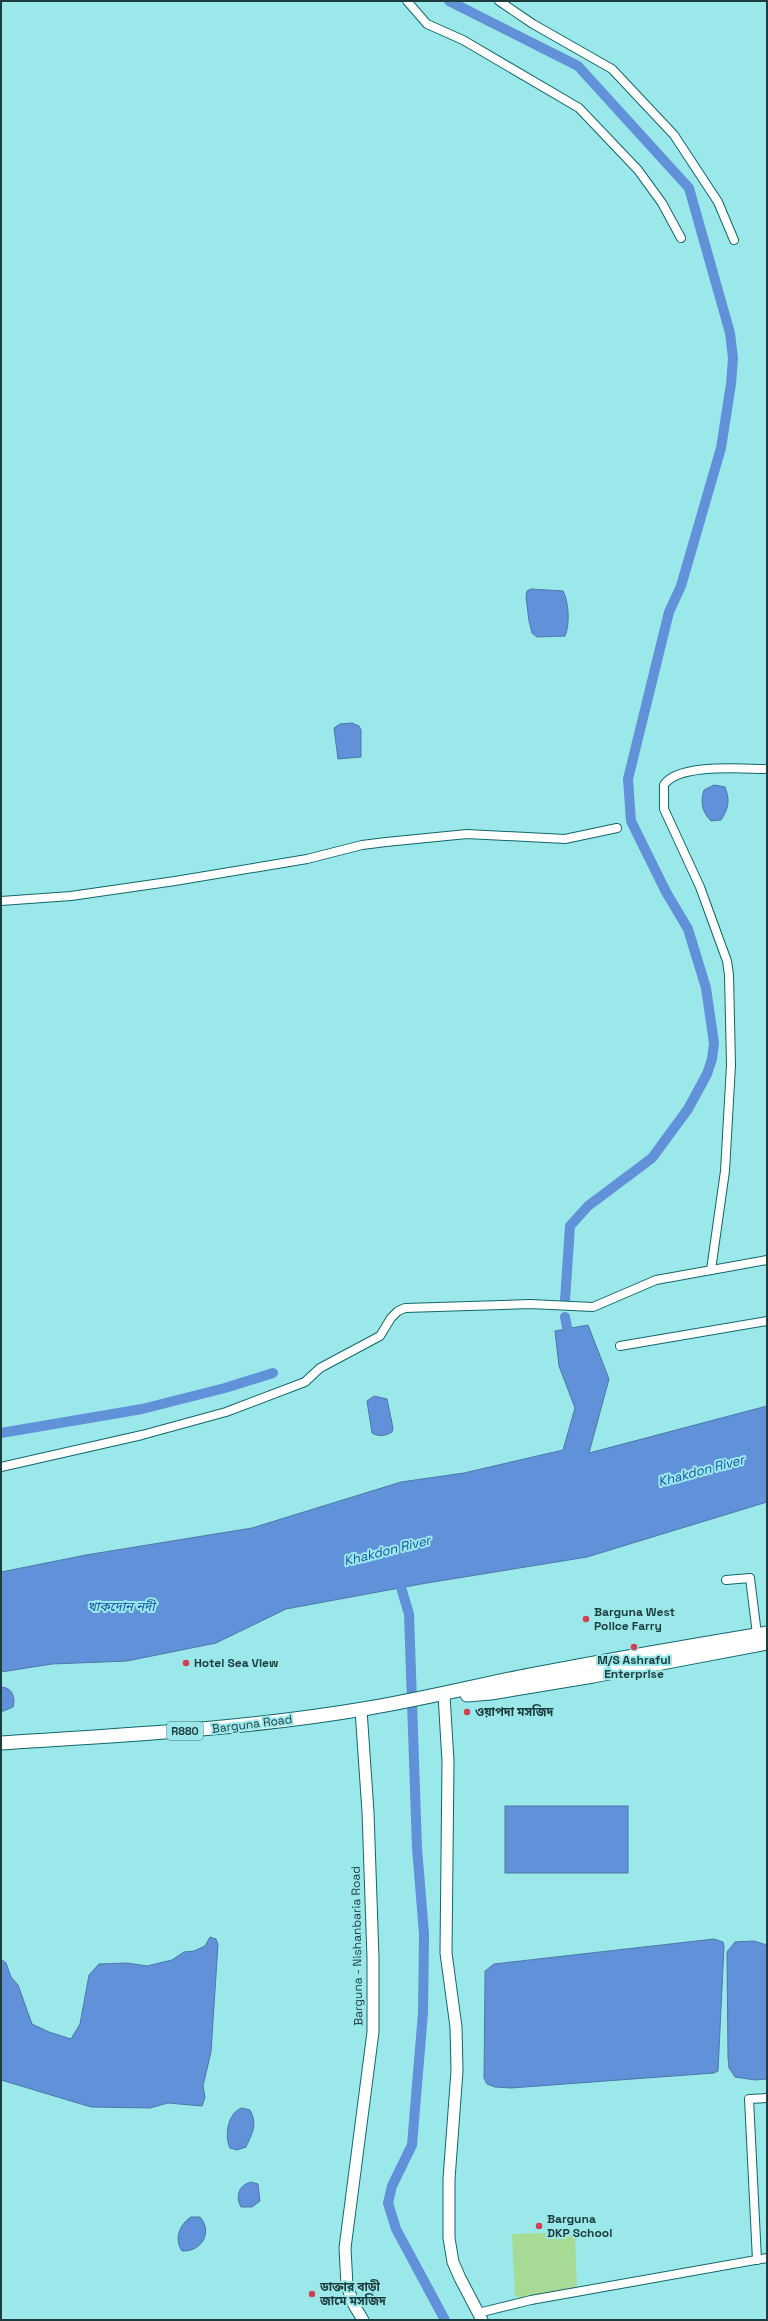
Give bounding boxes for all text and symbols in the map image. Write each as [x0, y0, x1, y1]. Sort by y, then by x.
water label: Khakdon River [656, 1450, 748, 1490]
water label: Khakdon River [342, 1531, 434, 1569]
water label: খাকদোন নদী [87, 1598, 157, 1615]
place label: Barguna West Police Farry [594, 1604, 675, 1634]
marker: Barguna West Police Farry [581, 1614, 591, 1624]
marker: M/S Ashraful Enterprise [629, 1642, 639, 1652]
place label: M/S Ashraful Enterprise [597, 1652, 671, 1682]
place label: Hotel Sea View [194, 1655, 278, 1671]
marker: Hotel Sea View [181, 1658, 191, 1668]
place label: ওয়াপদা মসজিদ [475, 1704, 554, 1720]
marker: ওয়াপদা মসজিদ [462, 1707, 472, 1717]
street label: Barguna Road [211, 1711, 293, 1737]
road number: R880 [167, 1722, 203, 1740]
street label: Barguna - Nishanbaria Road [348, 1866, 366, 2026]
place label: Barguna DKP School [547, 2211, 612, 2241]
marker: Barguna DKP School [534, 2221, 544, 2231]
place label: ডাক্তার বাড়ী জামে মসজিদ [319, 2279, 386, 2309]
marker: ডাক্তার বাড়ী জামে মসজিদ [307, 2289, 317, 2299]

